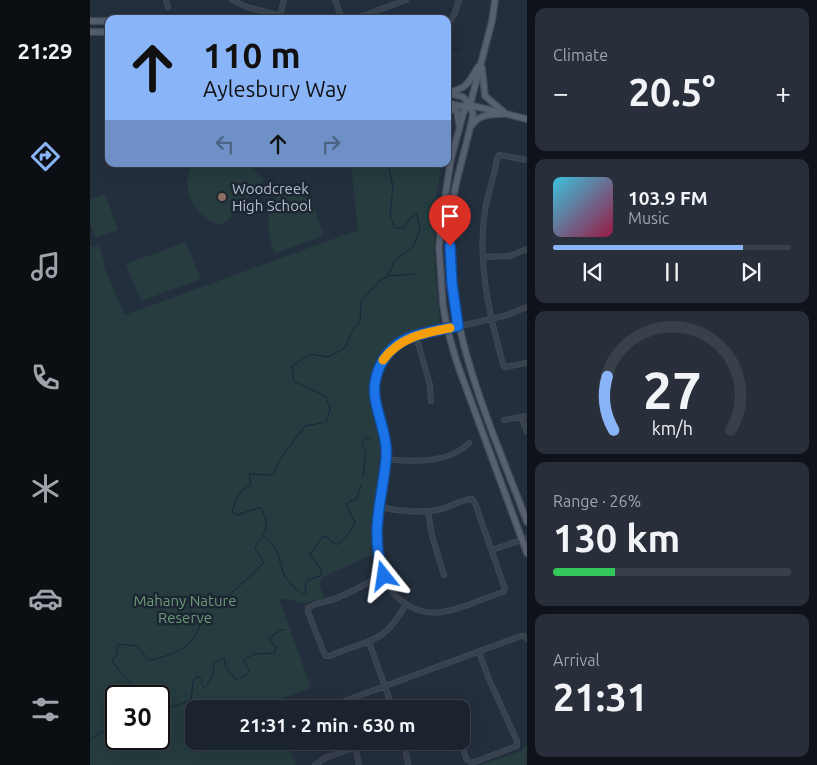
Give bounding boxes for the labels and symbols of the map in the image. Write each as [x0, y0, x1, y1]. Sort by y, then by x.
place label: Woodcreek High School [232, 180, 312, 214]
marker: Woodcreek High School [216, 191, 228, 203]
pin [429, 195, 471, 246]
position arrow [357, 549, 409, 601]
park label: Mahany Nature Reserve [134, 592, 236, 626]
speed limit sign: 30 [105, 685, 170, 750]

